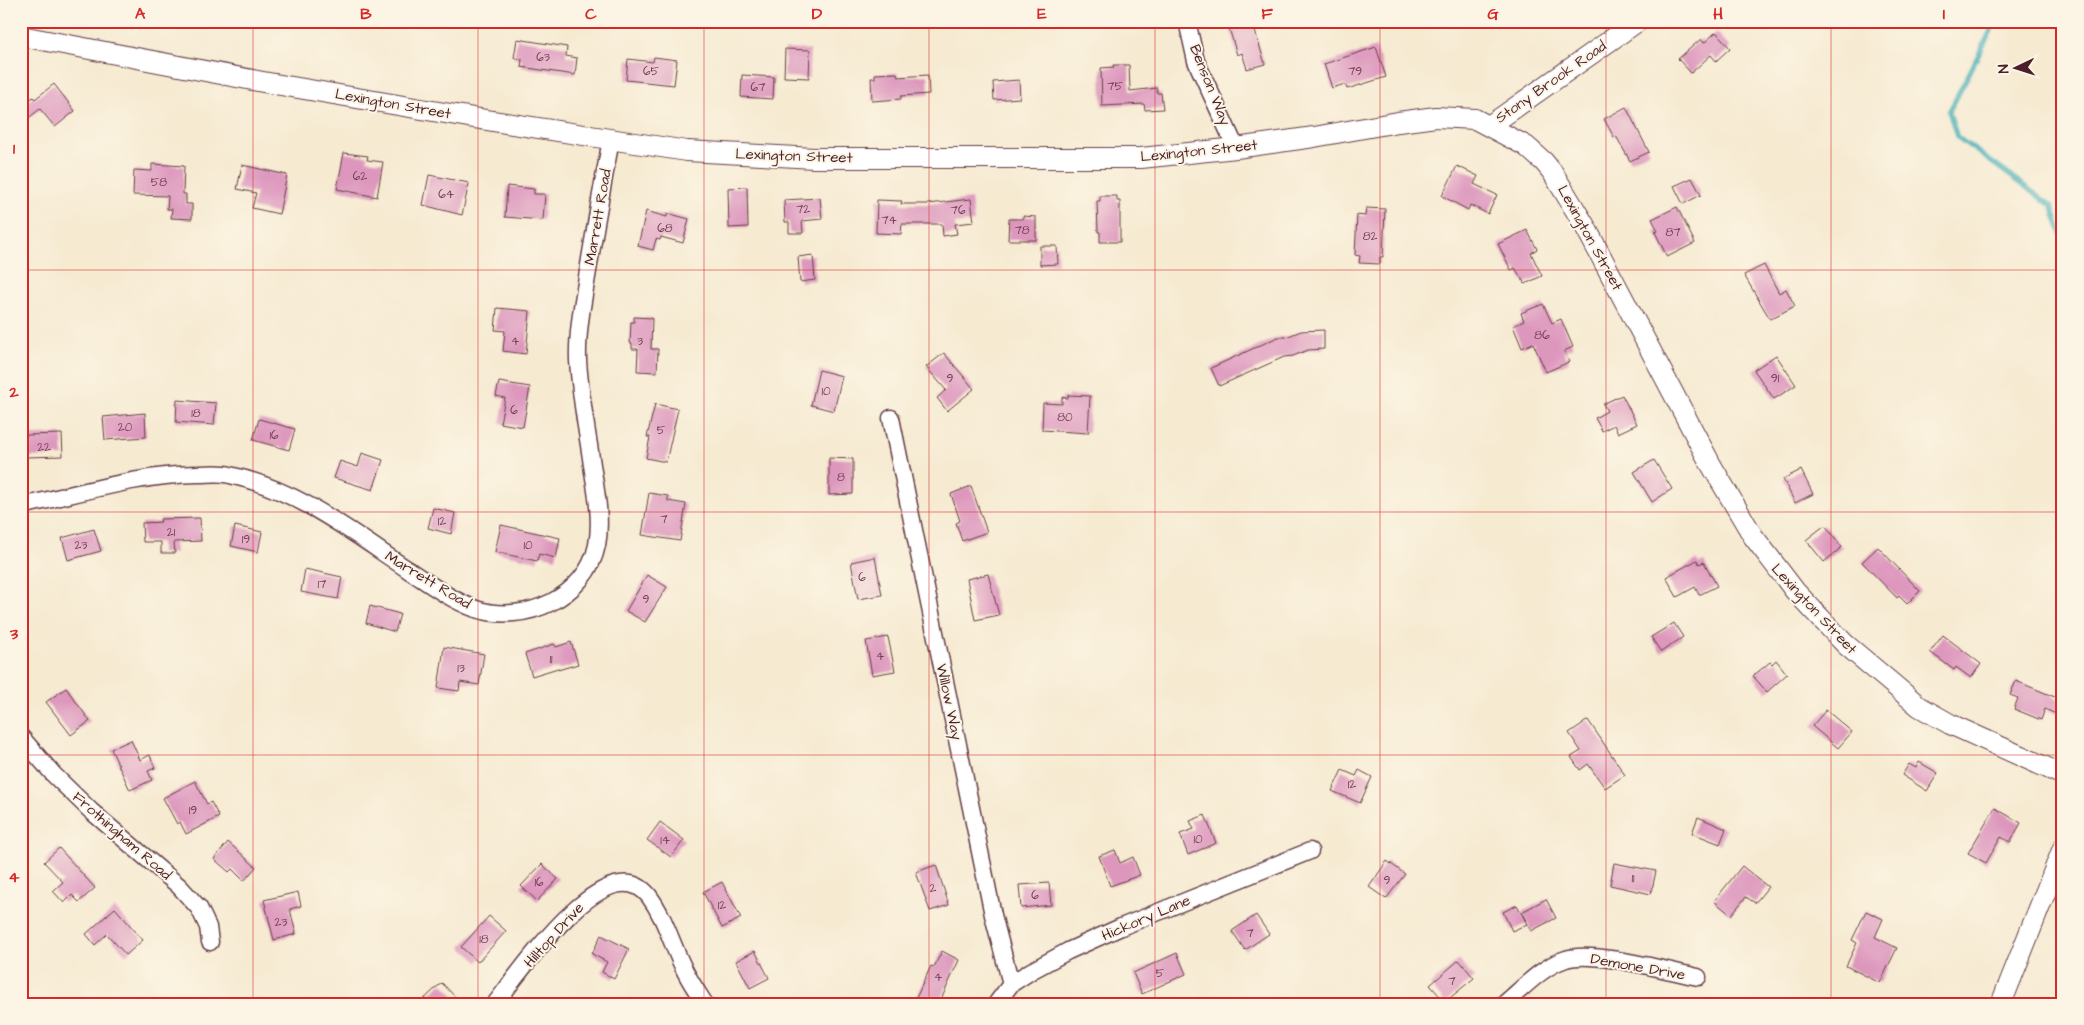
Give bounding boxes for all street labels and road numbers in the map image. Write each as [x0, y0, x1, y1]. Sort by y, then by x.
street label: Stony Brook Road [1491, 36, 1612, 129]
street label: Benson Way [1183, 41, 1236, 129]
street label: Lexington Street [333, 83, 453, 126]
street label: Lexington Street [1140, 134, 1259, 169]
street label: Lexington Street [735, 143, 853, 170]
street label: Marrett Road [579, 167, 617, 267]
street label: Lexington Street [1551, 182, 1628, 295]
street label: Marrett Road [381, 546, 475, 614]
street label: Lexington Street [1766, 559, 1862, 660]
street label: Willow Way [930, 662, 967, 742]
street label: Frothingham Road [67, 787, 176, 886]
street label: Hickory Lane [1098, 890, 1194, 947]
street label: Hilltop Drive [519, 898, 589, 972]
street label: Demone Drive [1589, 948, 1687, 986]

